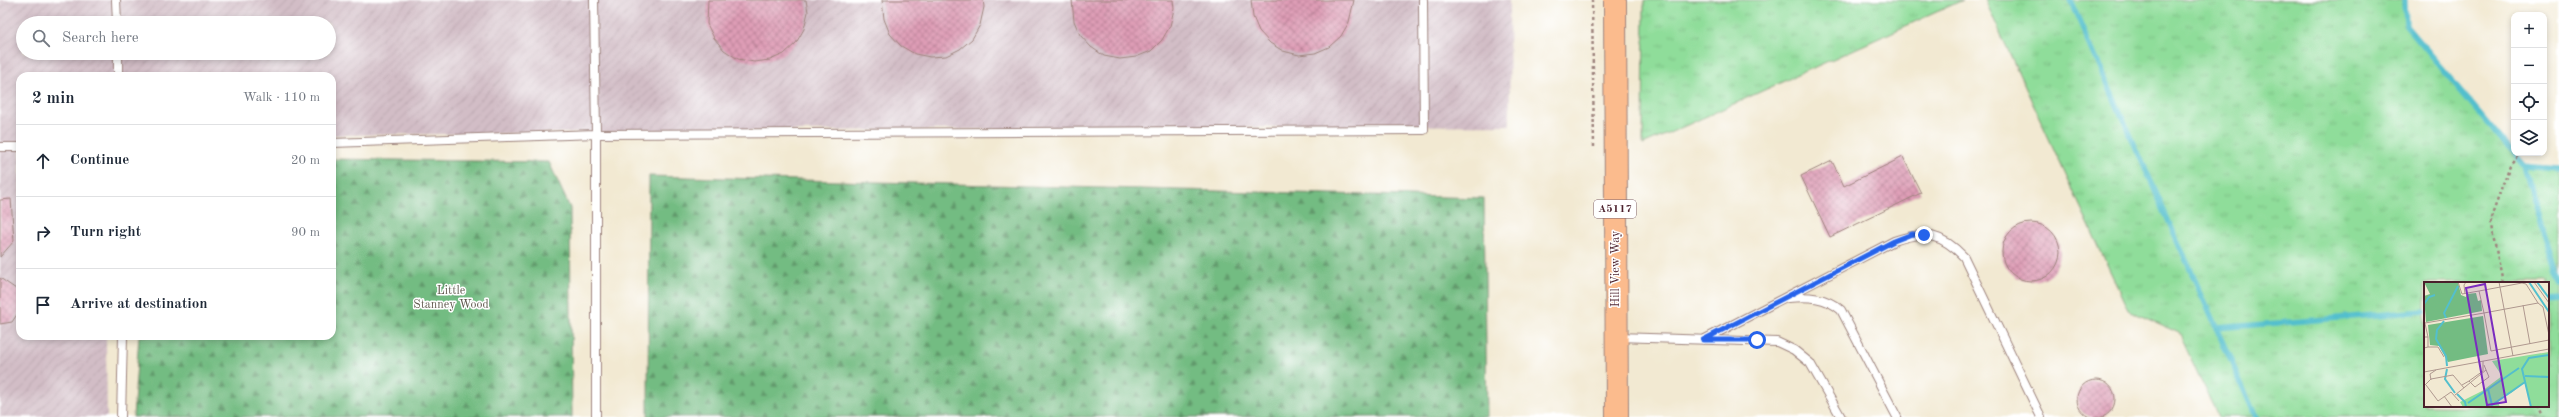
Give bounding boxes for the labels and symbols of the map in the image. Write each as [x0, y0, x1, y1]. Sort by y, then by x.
road number: A5117 [1594, 200, 1636, 218]
route end [1915, 226, 1933, 244]
street label: Hill View Way [1610, 230, 1622, 307]
inset map [2424, 282, 2549, 407]
park label: Little Stanney Wood [413, 285, 489, 311]
route start [1748, 331, 1766, 349]

